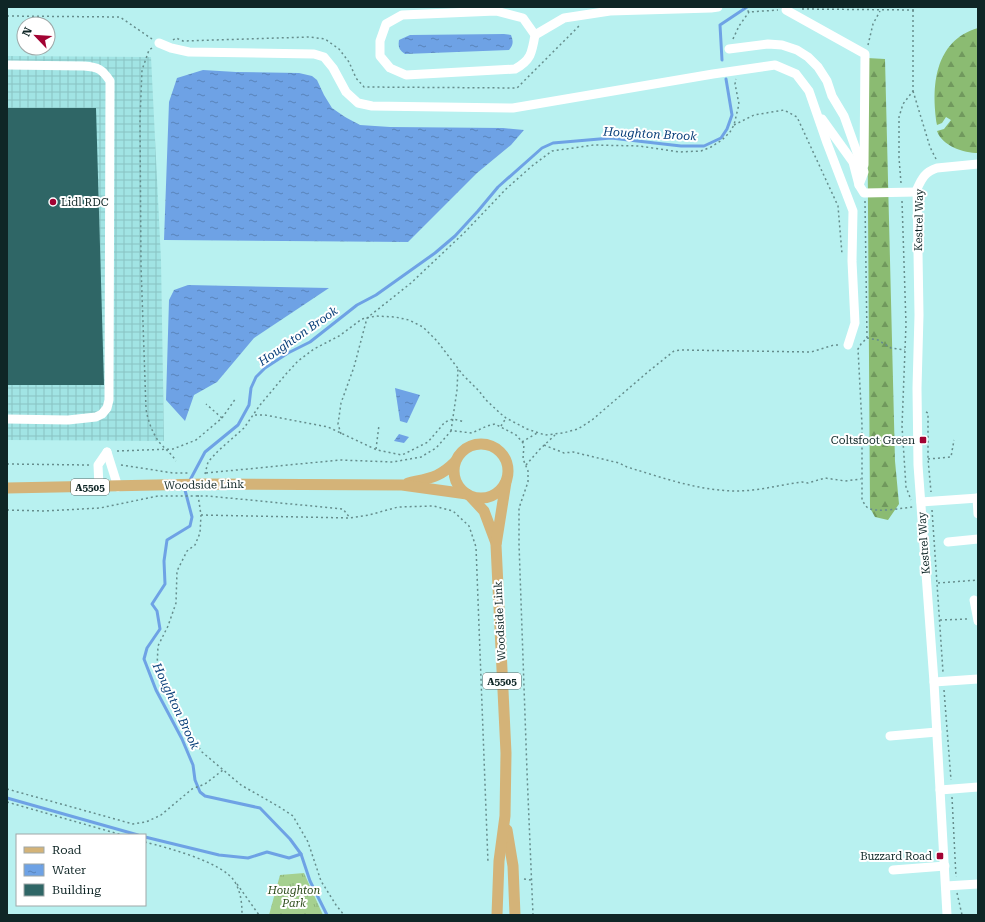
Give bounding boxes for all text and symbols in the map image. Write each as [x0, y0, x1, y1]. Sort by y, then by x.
north arrow [16, 16, 56, 56]
text: N [20, 25, 35, 39]
water label: Houghton Brook [602, 125, 698, 143]
street label: Kestrel Way [912, 188, 926, 251]
place label: Lidl RDC [61, 196, 109, 209]
marker: Lidl RDC [48, 197, 58, 207]
water label: Houghton Brook [255, 303, 341, 369]
place label: Coltsfoot Green [831, 434, 915, 447]
marker: Coltsfoot Green [918, 435, 928, 445]
street label: Woodside Link [164, 478, 244, 492]
road number: A5505 [71, 479, 109, 495]
street label: Kestrel Way [915, 511, 933, 575]
street label: Woodside Link [491, 581, 509, 661]
water label: Houghton Brook [149, 660, 202, 752]
road number: A5505 [483, 673, 521, 689]
legend [16, 834, 146, 906]
text: Road [52, 843, 82, 857]
place label: Buzzard Road [860, 850, 932, 863]
marker: Buzzard Road [935, 851, 945, 861]
text: Water [52, 863, 86, 877]
text: Building [52, 883, 101, 897]
park label: Houghton Park [267, 884, 320, 910]

